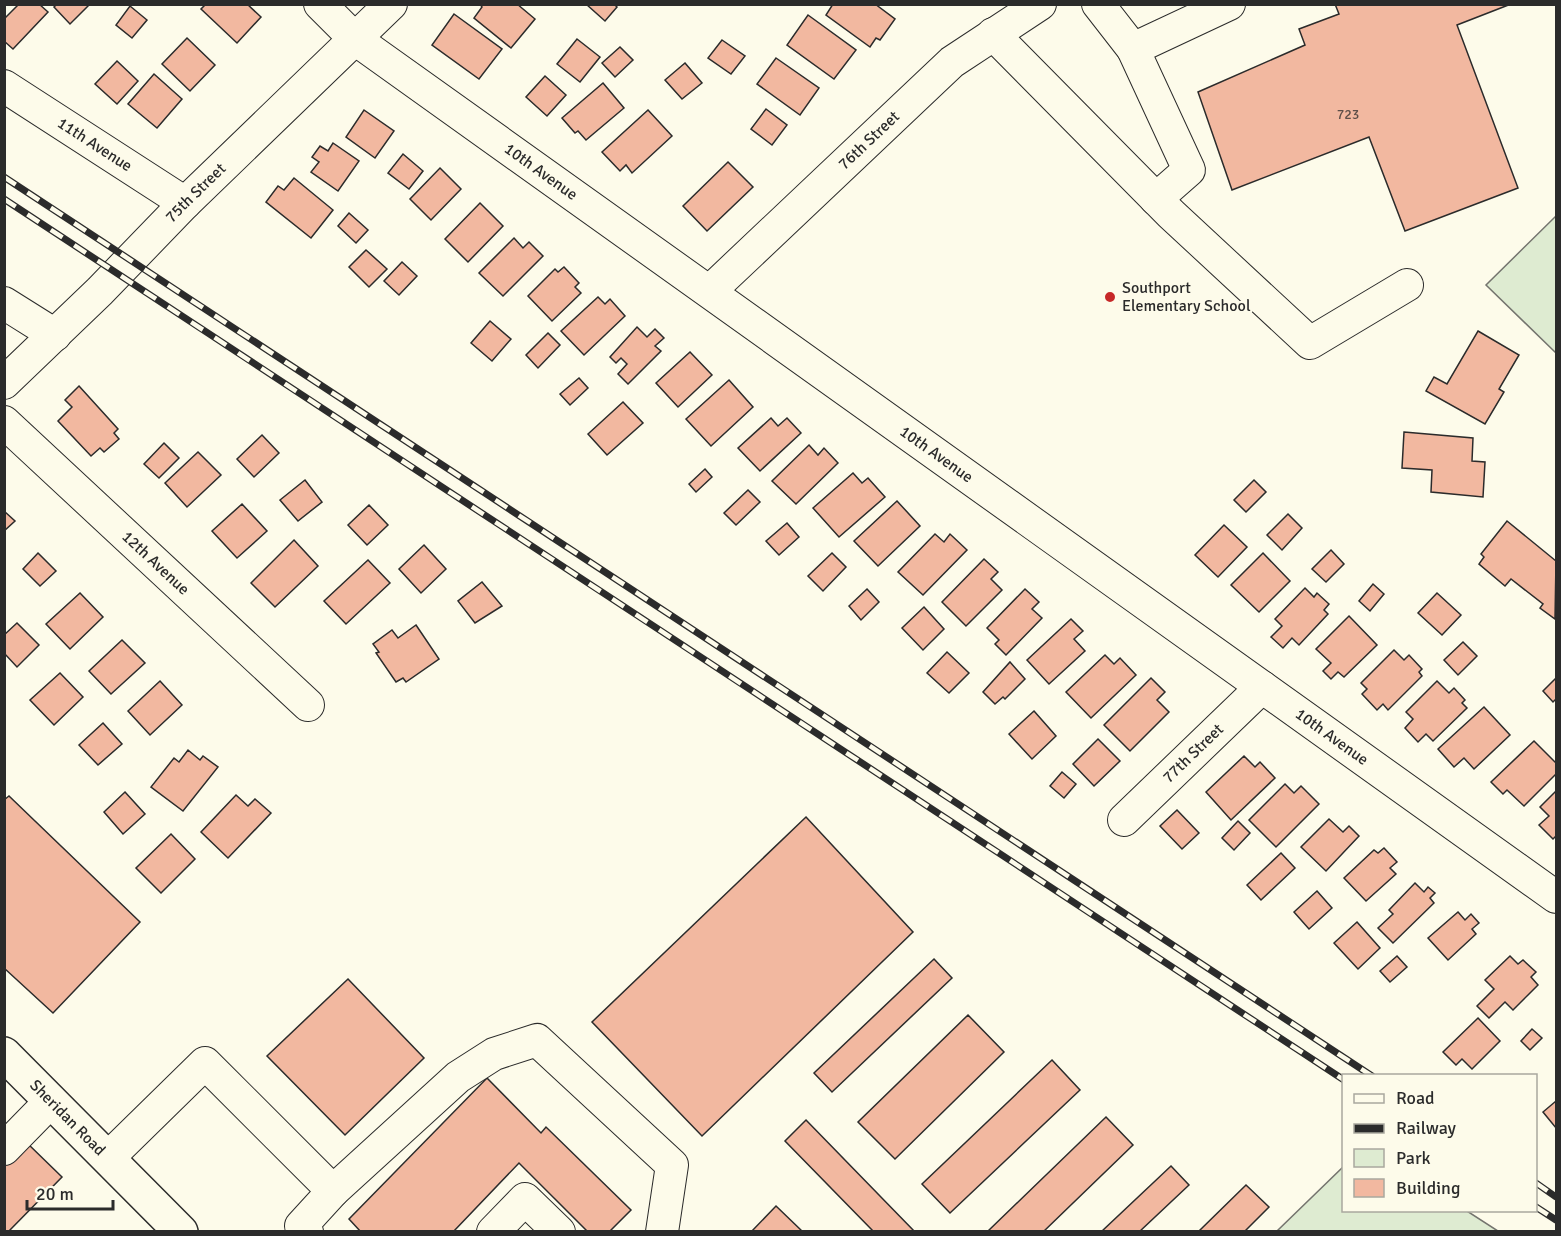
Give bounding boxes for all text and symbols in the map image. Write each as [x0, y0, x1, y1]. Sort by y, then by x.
house number: 723 [1337, 106, 1359, 123]
street label: 76th Street [834, 107, 904, 174]
street label: 11th Avenue [53, 113, 136, 176]
street label: 10th Avenue [500, 139, 581, 205]
street label: 75th Street [161, 159, 230, 227]
place label: Southport Elementary School [1122, 278, 1251, 316]
marker: Southport Elementary School [1103, 290, 1117, 304]
street label: 10th Avenue [896, 421, 977, 487]
street label: 12th Avenue [118, 527, 194, 599]
street label: 10th Avenue [1291, 704, 1372, 770]
street label: 77th Street [1159, 719, 1228, 787]
legend [1342, 1074, 1537, 1212]
street label: Sheridan Road [25, 1076, 110, 1160]
text: Road [1396, 1087, 1435, 1109]
text: Railway [1396, 1117, 1457, 1139]
text: Park [1396, 1147, 1431, 1169]
scale bar [27, 1173, 112, 1211]
text: Building [1396, 1177, 1460, 1199]
text: 20 m [36, 1183, 74, 1205]

